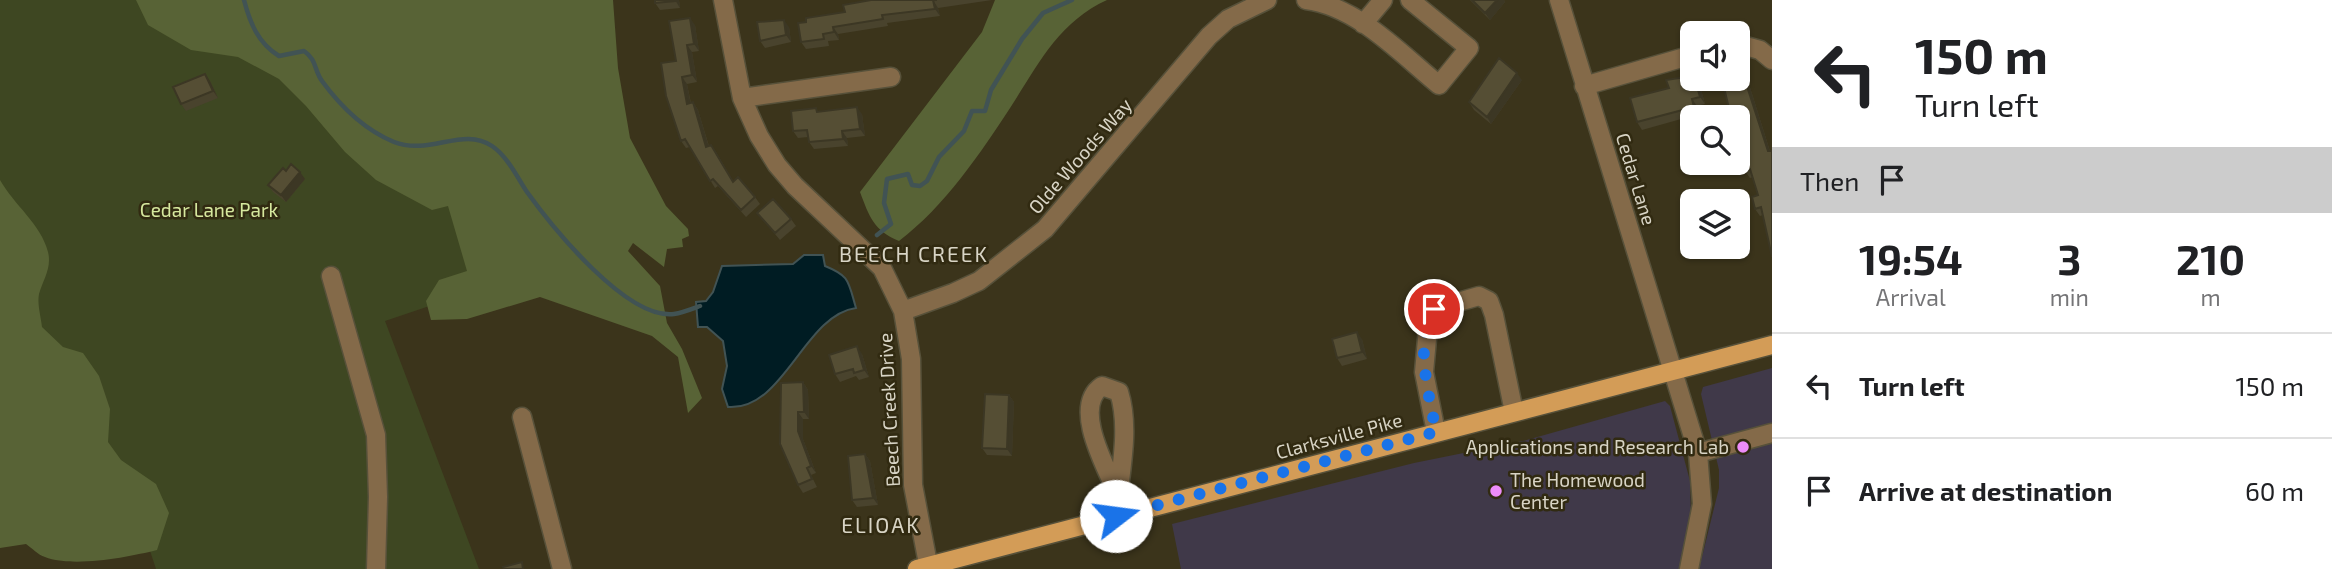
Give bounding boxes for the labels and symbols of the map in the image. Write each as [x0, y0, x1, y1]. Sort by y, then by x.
street label: Olde Woods Way [1023, 93, 1136, 218]
street label: Cedar Lane [1612, 130, 1661, 228]
park label: Cedar Lane Park [140, 198, 278, 221]
district label: BEECH CREEK [839, 241, 989, 266]
pin [1404, 279, 1464, 339]
street label: Beech Creek Drive [873, 332, 904, 488]
street label: Clarksville Pike [1273, 408, 1405, 463]
place label: Applications and Research Lab [1466, 435, 1729, 458]
marker: Applications and Research Lab [1735, 439, 1751, 455]
place label: The Homewood Center [1510, 468, 1645, 513]
position arrow [1079, 479, 1153, 553]
marker: The Homewood Center [1488, 483, 1504, 499]
district label: ELIOAK [841, 512, 921, 537]

